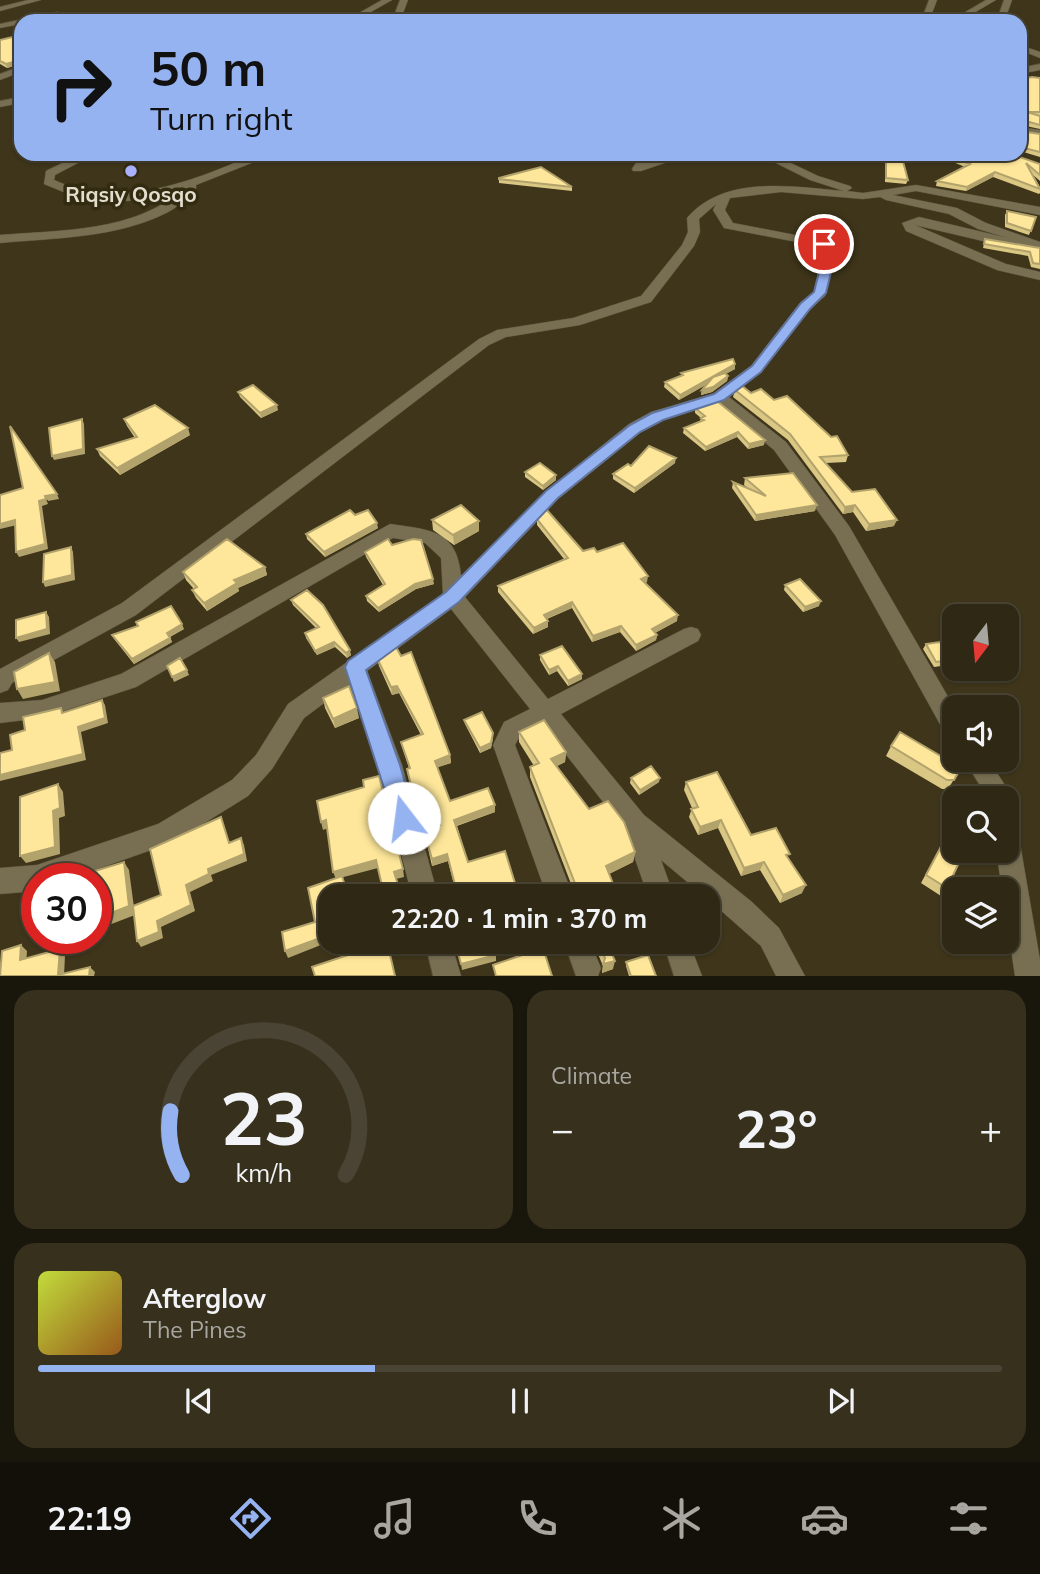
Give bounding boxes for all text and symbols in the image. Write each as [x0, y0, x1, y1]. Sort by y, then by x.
text: 50 m [150, 37, 266, 98]
icon: right [35, 42, 126, 133]
text: Turn right [150, 98, 293, 138]
marker: Riqsiy Qosqo [123, 163, 139, 179]
place label: Riqsiy Qosqo [65, 181, 197, 207]
pin [794, 214, 854, 274]
icon: arrive [805, 225, 843, 263]
north arrow [942, 604, 1018, 681]
map controls [942, 604, 1019, 954]
button: sound [942, 695, 1019, 772]
position arrow [367, 781, 441, 855]
button: search [942, 786, 1019, 863]
speed limit sign: 30 [21, 863, 112, 954]
button: layers [942, 877, 1019, 954]
text: 22:20 · 1 min · 370 m [391, 902, 647, 935]
text: Climate [551, 1061, 632, 1090]
text: 23 [220, 1073, 307, 1164]
text: 23° [735, 1096, 818, 1161]
text: − [551, 1105, 574, 1153]
text: + [979, 1105, 1002, 1153]
text: km/h [235, 1157, 292, 1188]
text: Afterglow [143, 1282, 266, 1315]
text: The Pines [143, 1315, 247, 1344]
icon: previous [180, 1382, 218, 1420]
icon: pause [501, 1382, 539, 1420]
icon: next [822, 1382, 860, 1420]
icon: directions [226, 1494, 275, 1543]
icon: music [370, 1494, 419, 1543]
icon: phone [513, 1494, 562, 1543]
icon: climate [657, 1494, 706, 1543]
icon: car [800, 1494, 849, 1543]
icon: filters [944, 1494, 993, 1543]
text: 22:19 [47, 1498, 132, 1538]

